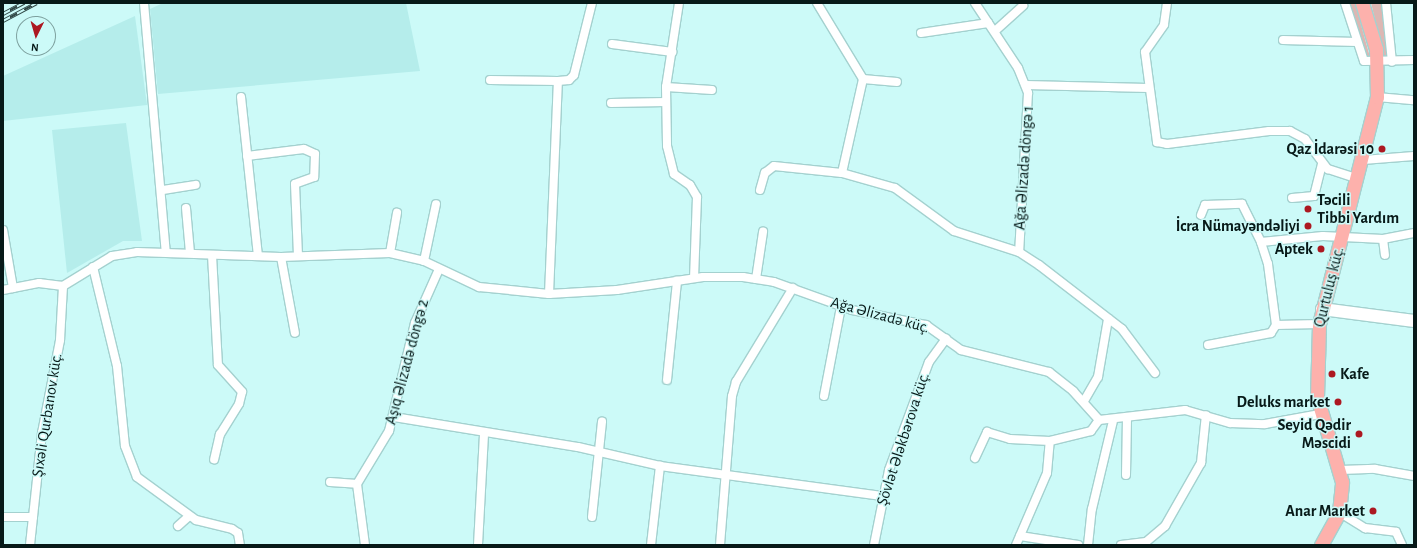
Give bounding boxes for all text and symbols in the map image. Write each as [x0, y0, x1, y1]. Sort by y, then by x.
north arrow [16, 16, 56, 56]
text: N [31, 42, 39, 53]
street label: Ağa Əlizadə döngə 1 [1010, 105, 1038, 231]
place label: Qaz İdarəsi 10 [1287, 139, 1374, 159]
marker: Qaz İdarəsi 10 [1377, 144, 1387, 154]
place label: Təcili Tibbi Yardım [1317, 190, 1399, 228]
marker: Təcili Tibbi Yardım [1302, 203, 1314, 215]
place label: İcra Nümayəndəliyi [1176, 216, 1300, 236]
marker: İcra Nümayəndəliyi [1303, 221, 1313, 231]
place label: Aptek [1275, 239, 1313, 259]
marker: Aptek [1316, 244, 1326, 254]
street label: Qurtuluş küç. [1310, 245, 1348, 329]
street label: Ağa Əlizadə küç. [828, 293, 932, 337]
street label: Aşıq Əlizadə döngə 2 [381, 297, 433, 427]
street label: Şıxəli Qurbanov küç. [28, 352, 66, 478]
place label: Kafe [1340, 364, 1369, 384]
marker: Kafe [1327, 369, 1337, 379]
street label: Şövlət Ələkbərova küç. [872, 370, 934, 508]
place label: Deluks market [1236, 392, 1330, 412]
marker: Deluks market [1333, 397, 1343, 407]
place label: Seyid Qədir Məscidi [1278, 415, 1351, 453]
marker: Seyid Qədir Məscidi [1354, 429, 1364, 439]
place label: Anar Market [1285, 501, 1365, 521]
marker: Anar Market [1368, 506, 1378, 516]

